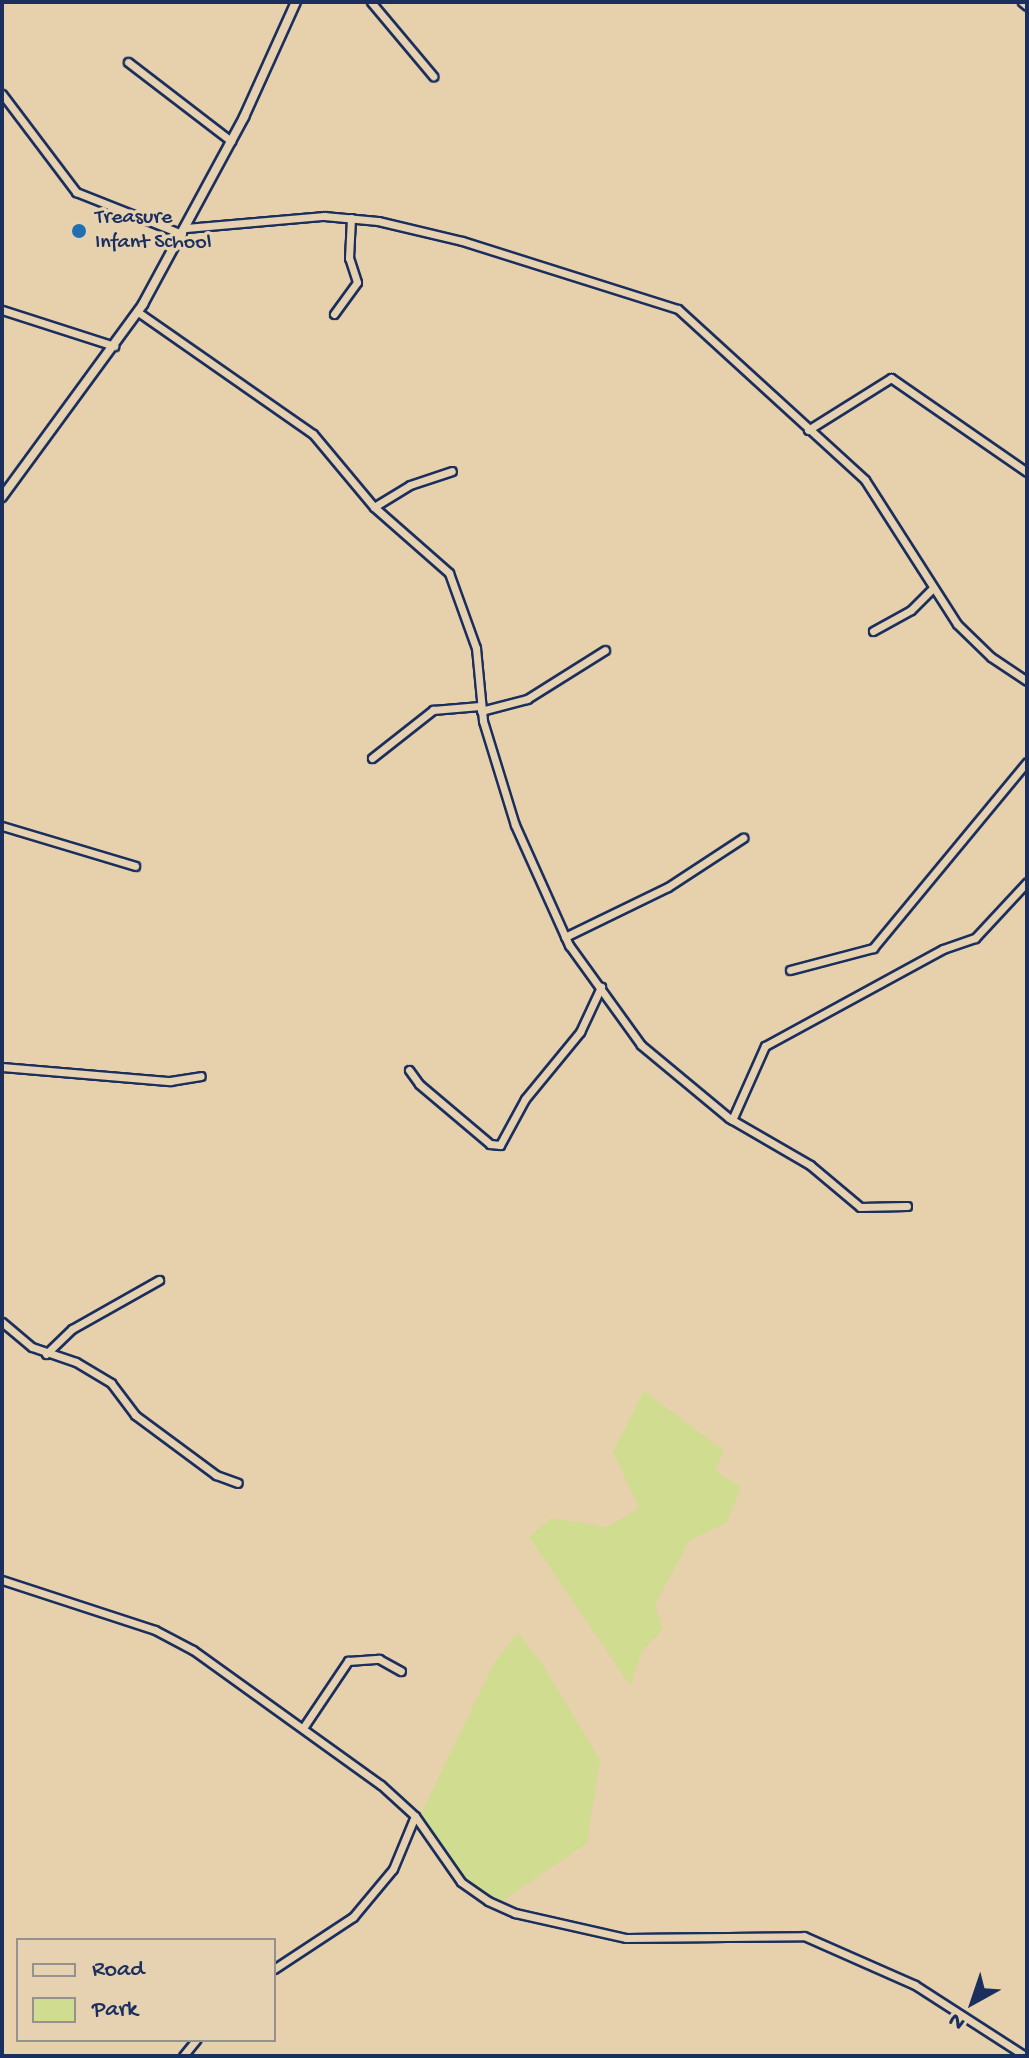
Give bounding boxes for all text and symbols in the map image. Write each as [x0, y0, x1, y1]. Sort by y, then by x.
place label: Treasure Infant School [95, 205, 212, 256]
marker: Treasure Infant School [70, 222, 88, 240]
legend [16, 1938, 276, 2042]
text: Road [92, 1956, 144, 1985]
north arrow [933, 1962, 1013, 2042]
text: Park [92, 1996, 138, 2025]
text: N [944, 2006, 971, 2035]

